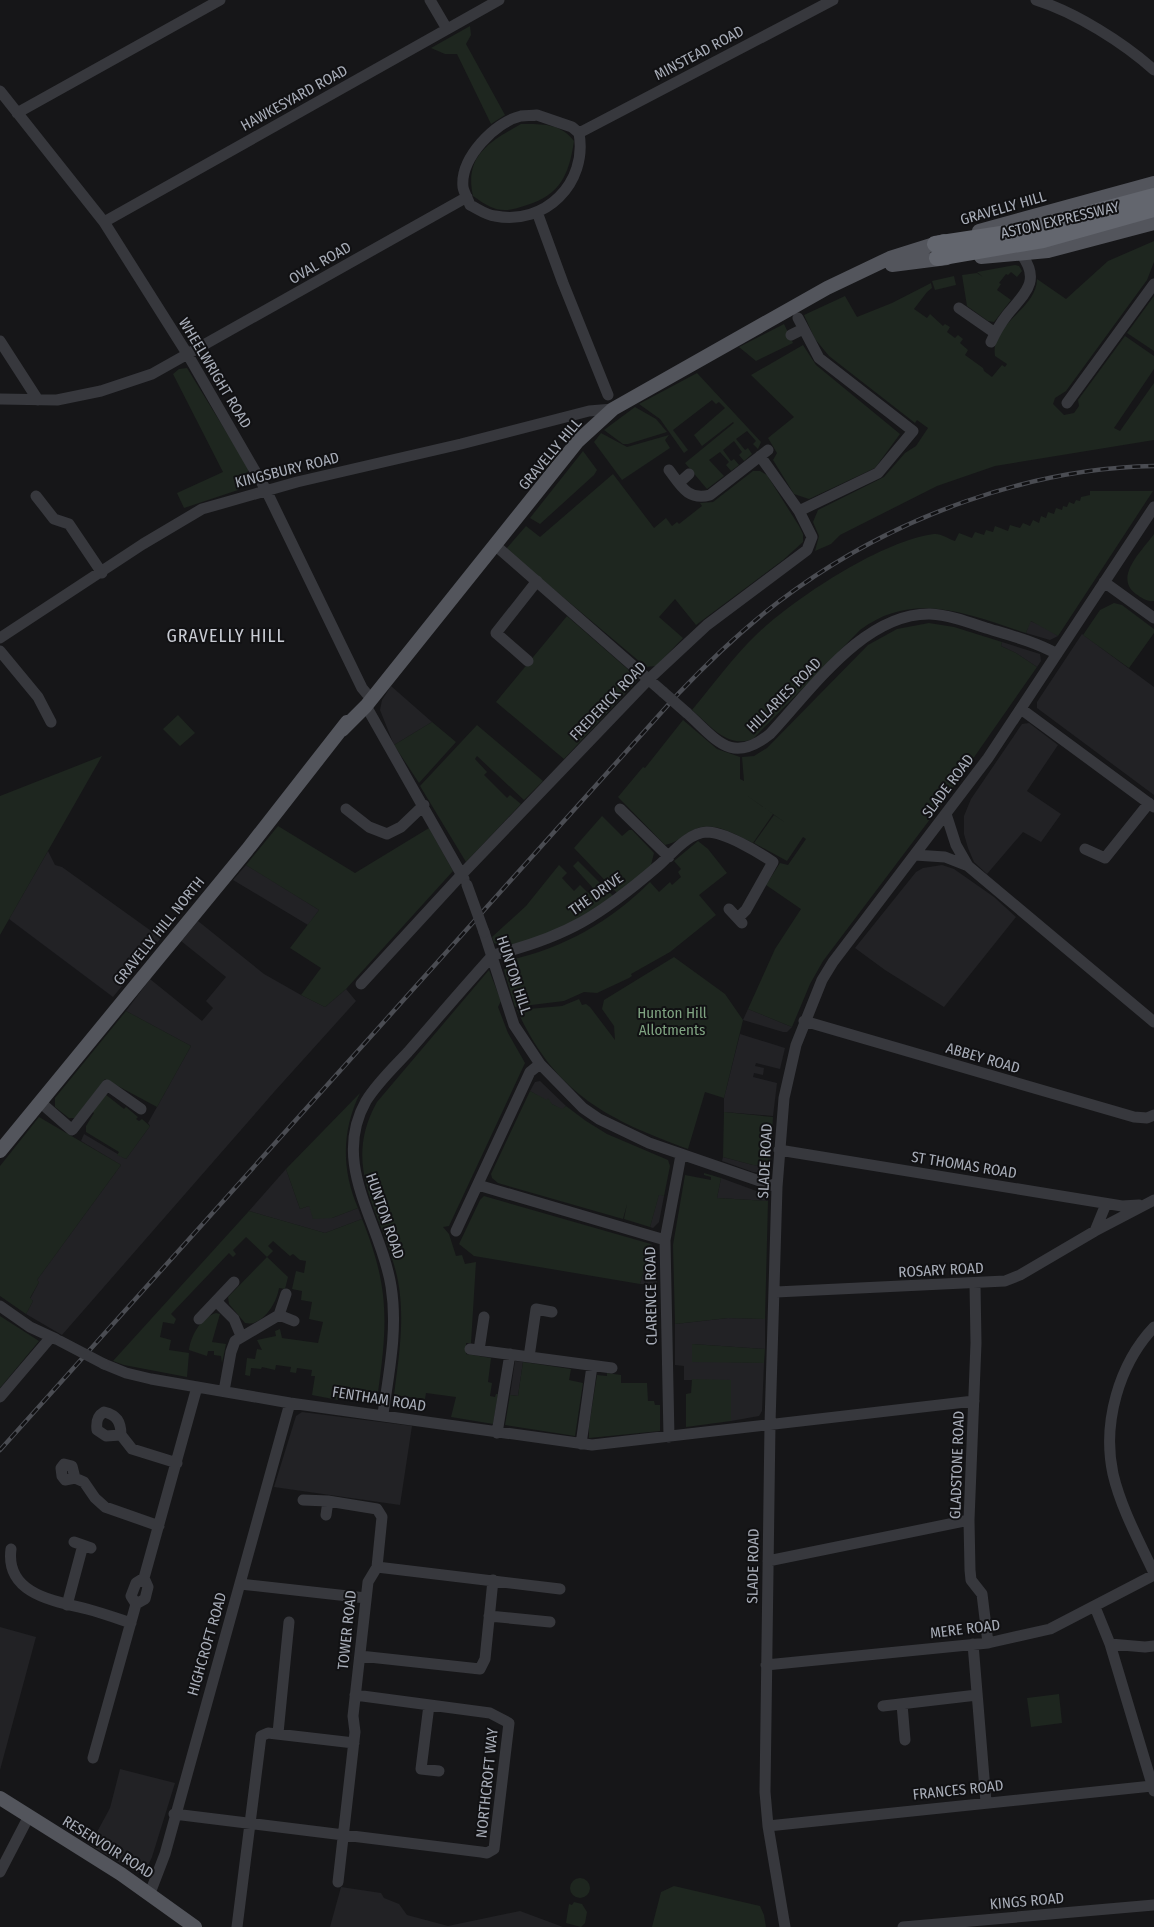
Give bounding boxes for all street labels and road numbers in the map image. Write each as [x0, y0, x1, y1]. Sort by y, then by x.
street label: MINSTEAD ROAD [651, 22, 747, 84]
street label: HAWKESYARD ROAD [238, 61, 350, 135]
street label: GRAVELLY HILL [958, 187, 1048, 229]
street label: ASTON EXPRESSWAY [999, 197, 1122, 242]
street label: OVAL ROAD [286, 238, 354, 288]
street label: WHEELWRIGHT ROAD [175, 314, 255, 432]
street label: GRAVELLY HILL [515, 414, 586, 494]
street label: KINGSBURY ROAD [233, 448, 341, 492]
street label: HILLARIES ROAD [743, 654, 825, 736]
street label: FREDERICK ROAD [566, 658, 650, 744]
street label: SLADE ROAD [918, 751, 978, 821]
street label: THE DRIVE [565, 869, 627, 919]
street label: GRAVELLY HILL NORTH [110, 873, 208, 989]
street label: HUNTON HILL [493, 933, 535, 1017]
street label: ABBEY ROAD [944, 1039, 1022, 1077]
street label: SLADE ROAD [754, 1123, 776, 1199]
street label: ST THOMAS ROAD [910, 1148, 1018, 1182]
street label: HUNTON ROAD [362, 1171, 408, 1261]
street label: CLARENCE ROAD [641, 1247, 661, 1345]
street label: ROSARY ROAD [898, 1259, 984, 1281]
street label: FENTHAM ROAD [331, 1383, 427, 1415]
street label: GLADSTONE ROAD [946, 1411, 968, 1519]
street label: SLADE ROAD [743, 1528, 763, 1604]
street label: TOWER ROAD [334, 1589, 360, 1671]
street label: HIGHCROFT ROAD [184, 1590, 230, 1698]
street label: MERE ROAD [929, 1616, 1001, 1642]
street label: NORTHCROFT WAY [472, 1727, 502, 1839]
street label: FRANCES ROAD [912, 1776, 1004, 1804]
street label: RESERVOIR ROAD [59, 1812, 157, 1882]
street label: KINGS ROAD [989, 1889, 1065, 1913]

